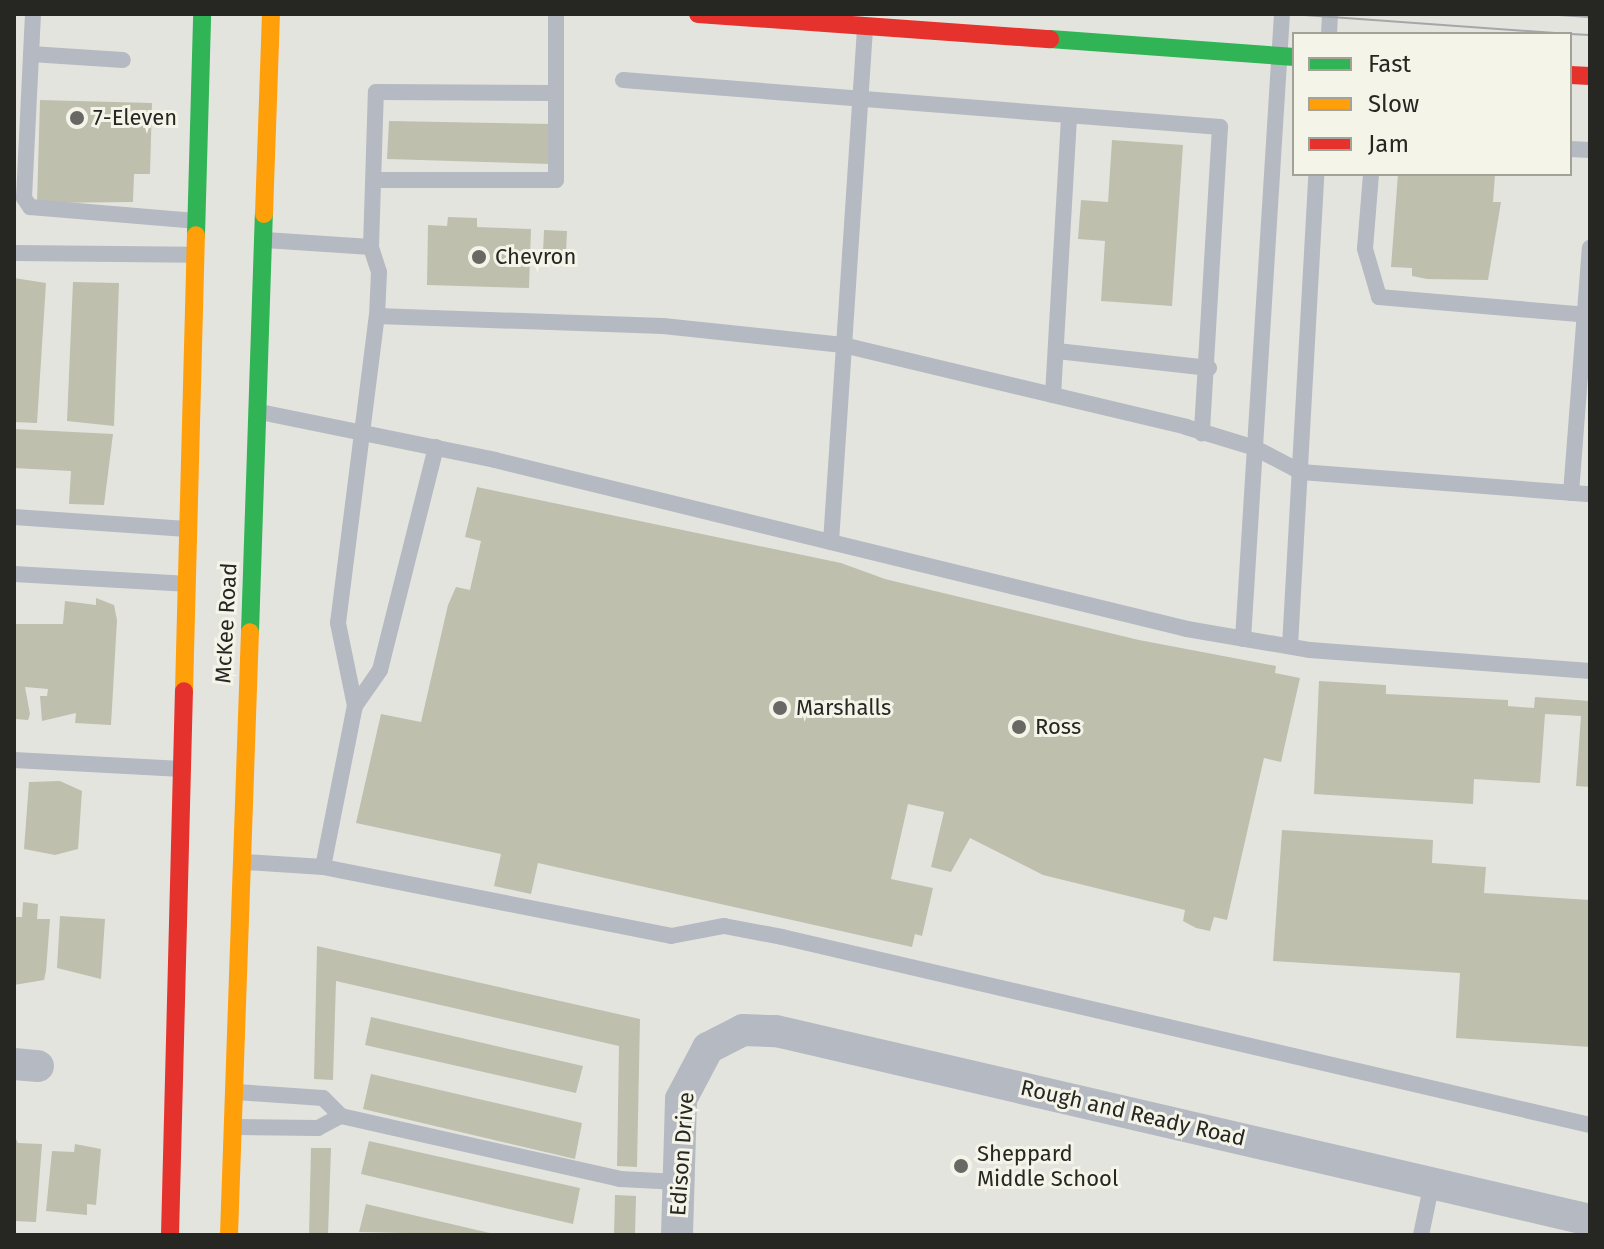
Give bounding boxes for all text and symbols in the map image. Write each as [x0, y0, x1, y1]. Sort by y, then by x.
legend [1292, 32, 1572, 176]
text: Fast [1368, 50, 1411, 78]
text: Slow [1368, 90, 1419, 118]
place label: 7-Eleven [93, 105, 177, 131]
marker: 7-Eleven [68, 109, 86, 127]
text: Jam [1368, 130, 1409, 158]
place label: Chevron [495, 244, 576, 270]
marker: Chevron [470, 248, 488, 266]
street label: McKee Road [210, 562, 242, 684]
place label: Marshalls [796, 695, 891, 721]
marker: Marshalls [771, 699, 789, 717]
place label: Ross [1035, 714, 1081, 740]
marker: Ross [1010, 718, 1028, 736]
street label: Rough and Ready Road [1018, 1074, 1248, 1152]
street label: Edison Drive [665, 1091, 699, 1217]
place label: Sheppard Middle School [977, 1140, 1118, 1192]
marker: Sheppard Middle School [952, 1157, 970, 1175]

